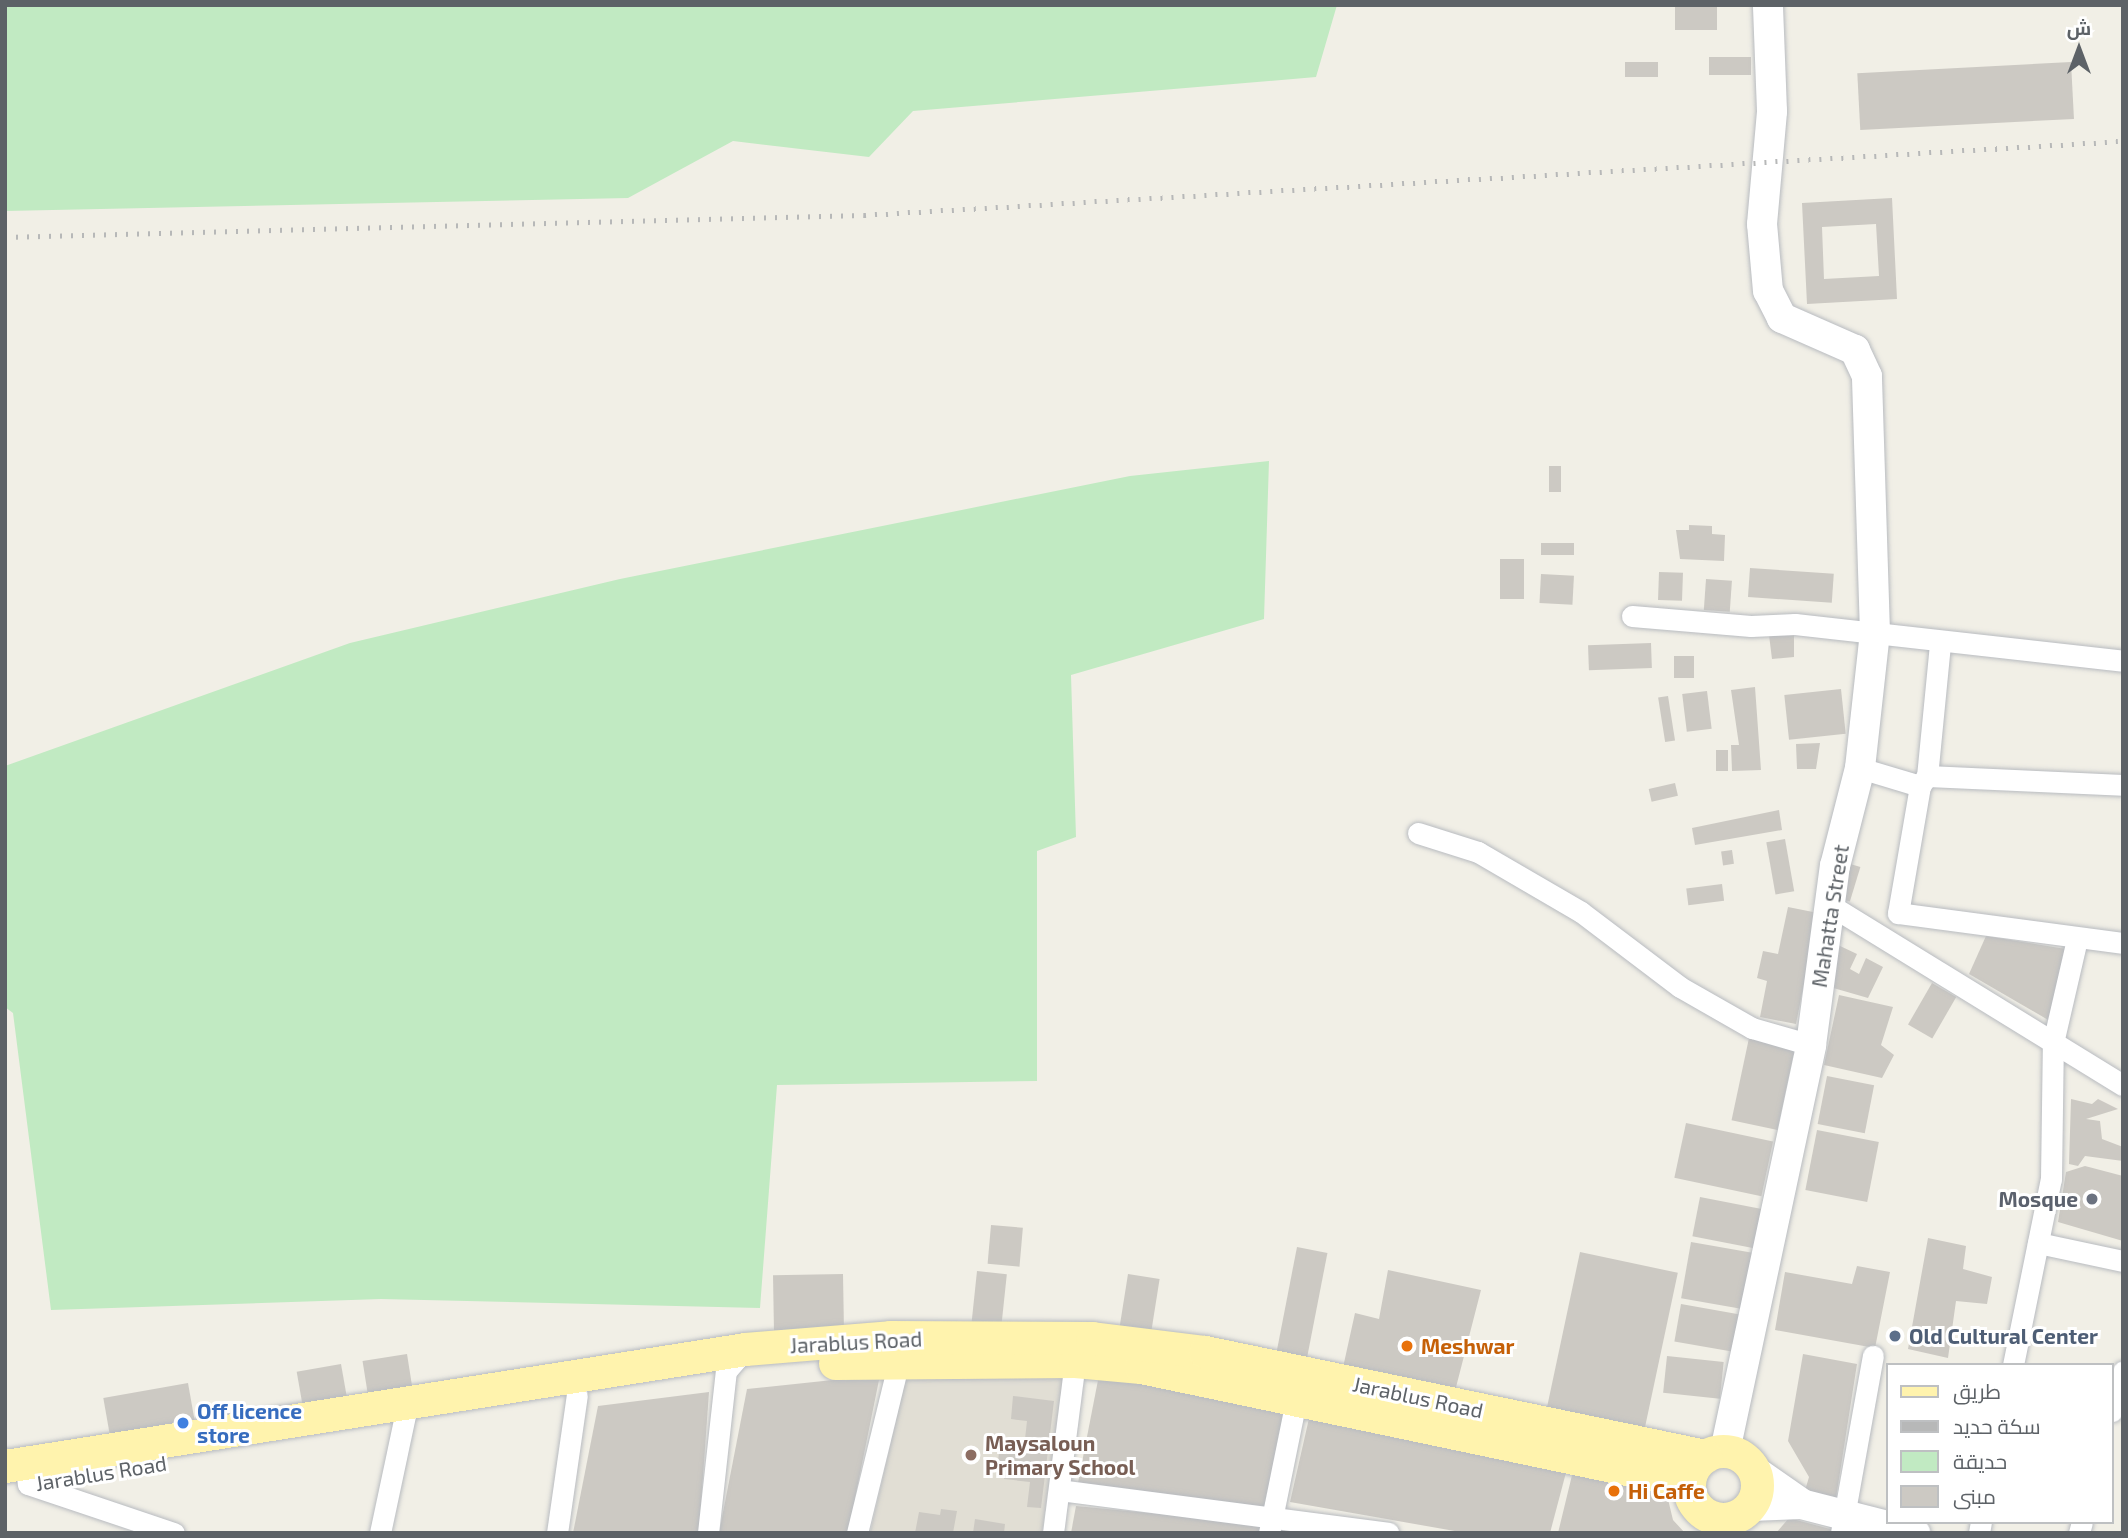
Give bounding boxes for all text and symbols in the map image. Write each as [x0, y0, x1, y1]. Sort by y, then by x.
north arrow [2044, 14, 2114, 84]
text: ش [2067, 16, 2091, 39]
street label: Mahatta Street [1806, 843, 1854, 989]
place label: Mosque [1998, 1186, 2078, 1212]
marker: Mosque [2084, 1191, 2100, 1207]
place label: Old Cultural Center [1909, 1323, 2098, 1349]
street label: Jarablus Road [789, 1326, 923, 1358]
marker: Old Cultural Center [1887, 1328, 1903, 1344]
place label: Meshwar [1421, 1333, 1515, 1359]
marker: Meshwar [1399, 1338, 1415, 1354]
legend [1886, 1363, 2114, 1524]
street label: Jarablus Road [1351, 1371, 1485, 1423]
text: طريق [1953, 1378, 2001, 1403]
place label: Off licence store [197, 1398, 302, 1448]
text: سكة حديد [1953, 1413, 2041, 1438]
marker: Off licence store [175, 1415, 191, 1431]
place label: Maysaloun Primary School [985, 1430, 1136, 1480]
marker: Maysaloun Primary School [963, 1447, 979, 1463]
text: حديقة [1953, 1448, 2007, 1473]
street label: Jarablus Road [34, 1450, 168, 1496]
place label: Hi Caffe [1628, 1478, 1705, 1504]
marker: Hi Caffe [1606, 1483, 1622, 1499]
text: مبنى [1953, 1483, 1996, 1508]

